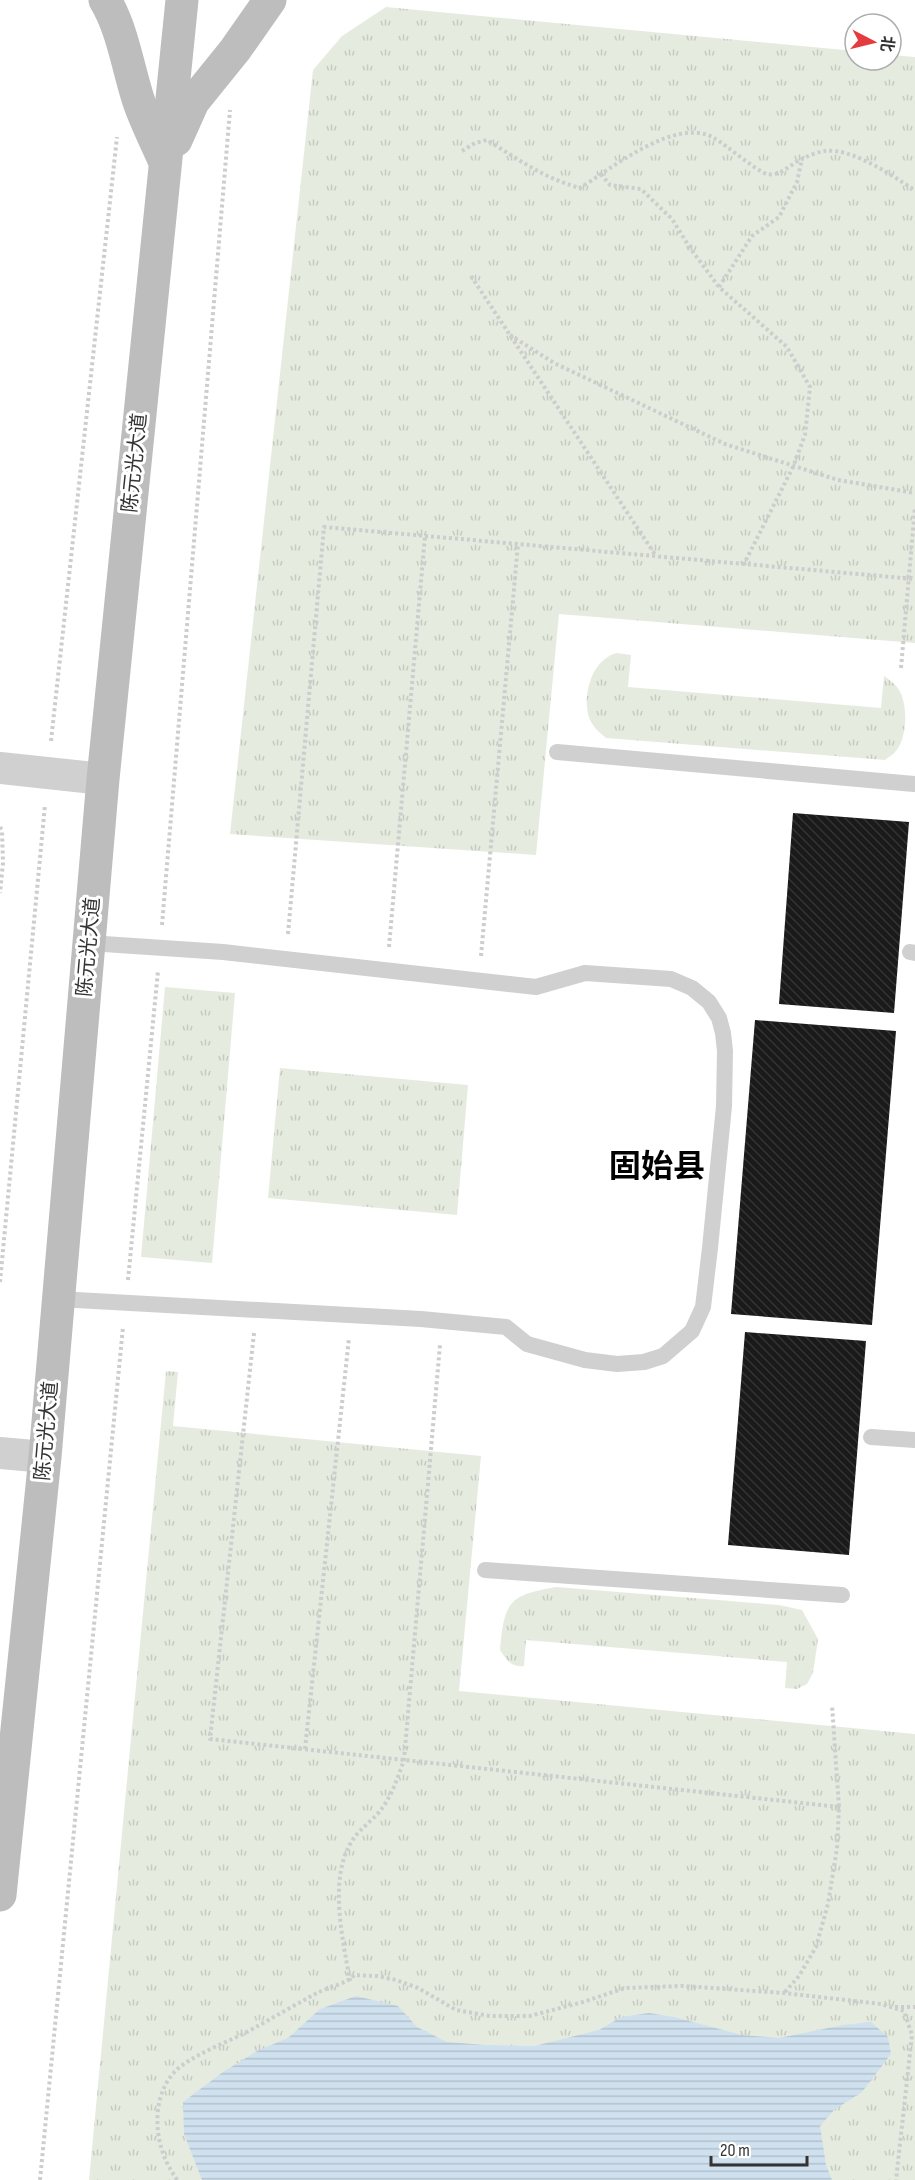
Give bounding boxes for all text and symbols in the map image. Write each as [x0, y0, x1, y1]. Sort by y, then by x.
north arrow [843, 12, 903, 72]
text: 北 [876, 35, 897, 53]
street label: 陈元光大道 [118, 412, 152, 514]
street label: 陈元光大道 [73, 896, 105, 998]
district label: 固始县 [609, 1148, 705, 1187]
street label: 陈元光大道 [31, 1380, 63, 1482]
scale bar [711, 2129, 807, 2167]
text: 20 m [720, 2140, 750, 2161]

